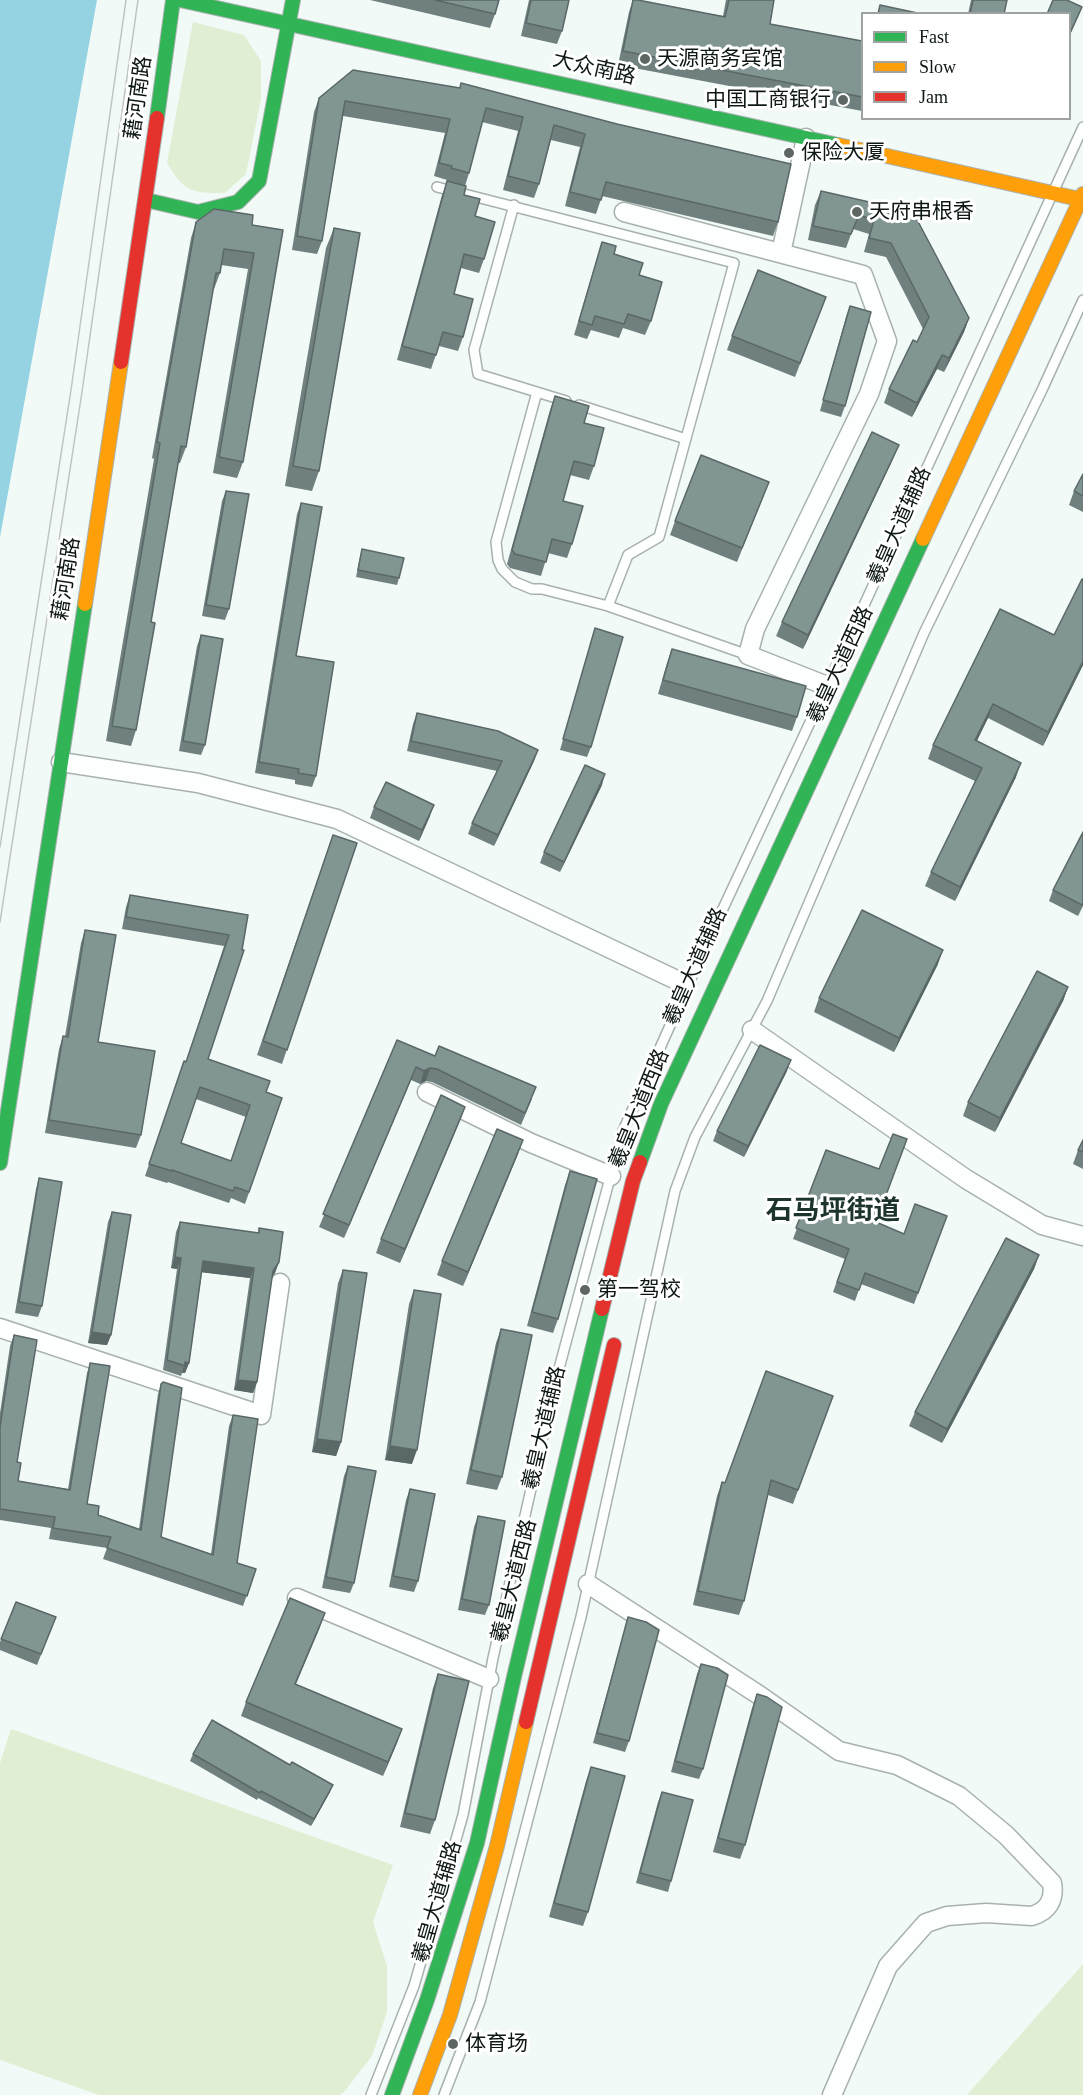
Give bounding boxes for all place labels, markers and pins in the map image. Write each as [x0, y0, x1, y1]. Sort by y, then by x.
place label: 天源商务宾馆 [657, 46, 783, 72]
marker: 天源商务宾馆 [638, 52, 652, 66]
place label: 中国工商银行 [705, 87, 831, 113]
marker: 中国工商银行 [836, 93, 850, 107]
place label: 保险大厦 [801, 140, 885, 166]
marker: 保险大厦 [782, 146, 796, 160]
place label: 天府串根香 [869, 199, 974, 225]
marker: 天府串根香 [850, 205, 864, 219]
place label: 第一驾校 [597, 1277, 681, 1303]
marker: 第一驾校 [578, 1283, 592, 1297]
place label: 体育场 [465, 2031, 528, 2057]
marker: 体育场 [446, 2037, 460, 2051]

